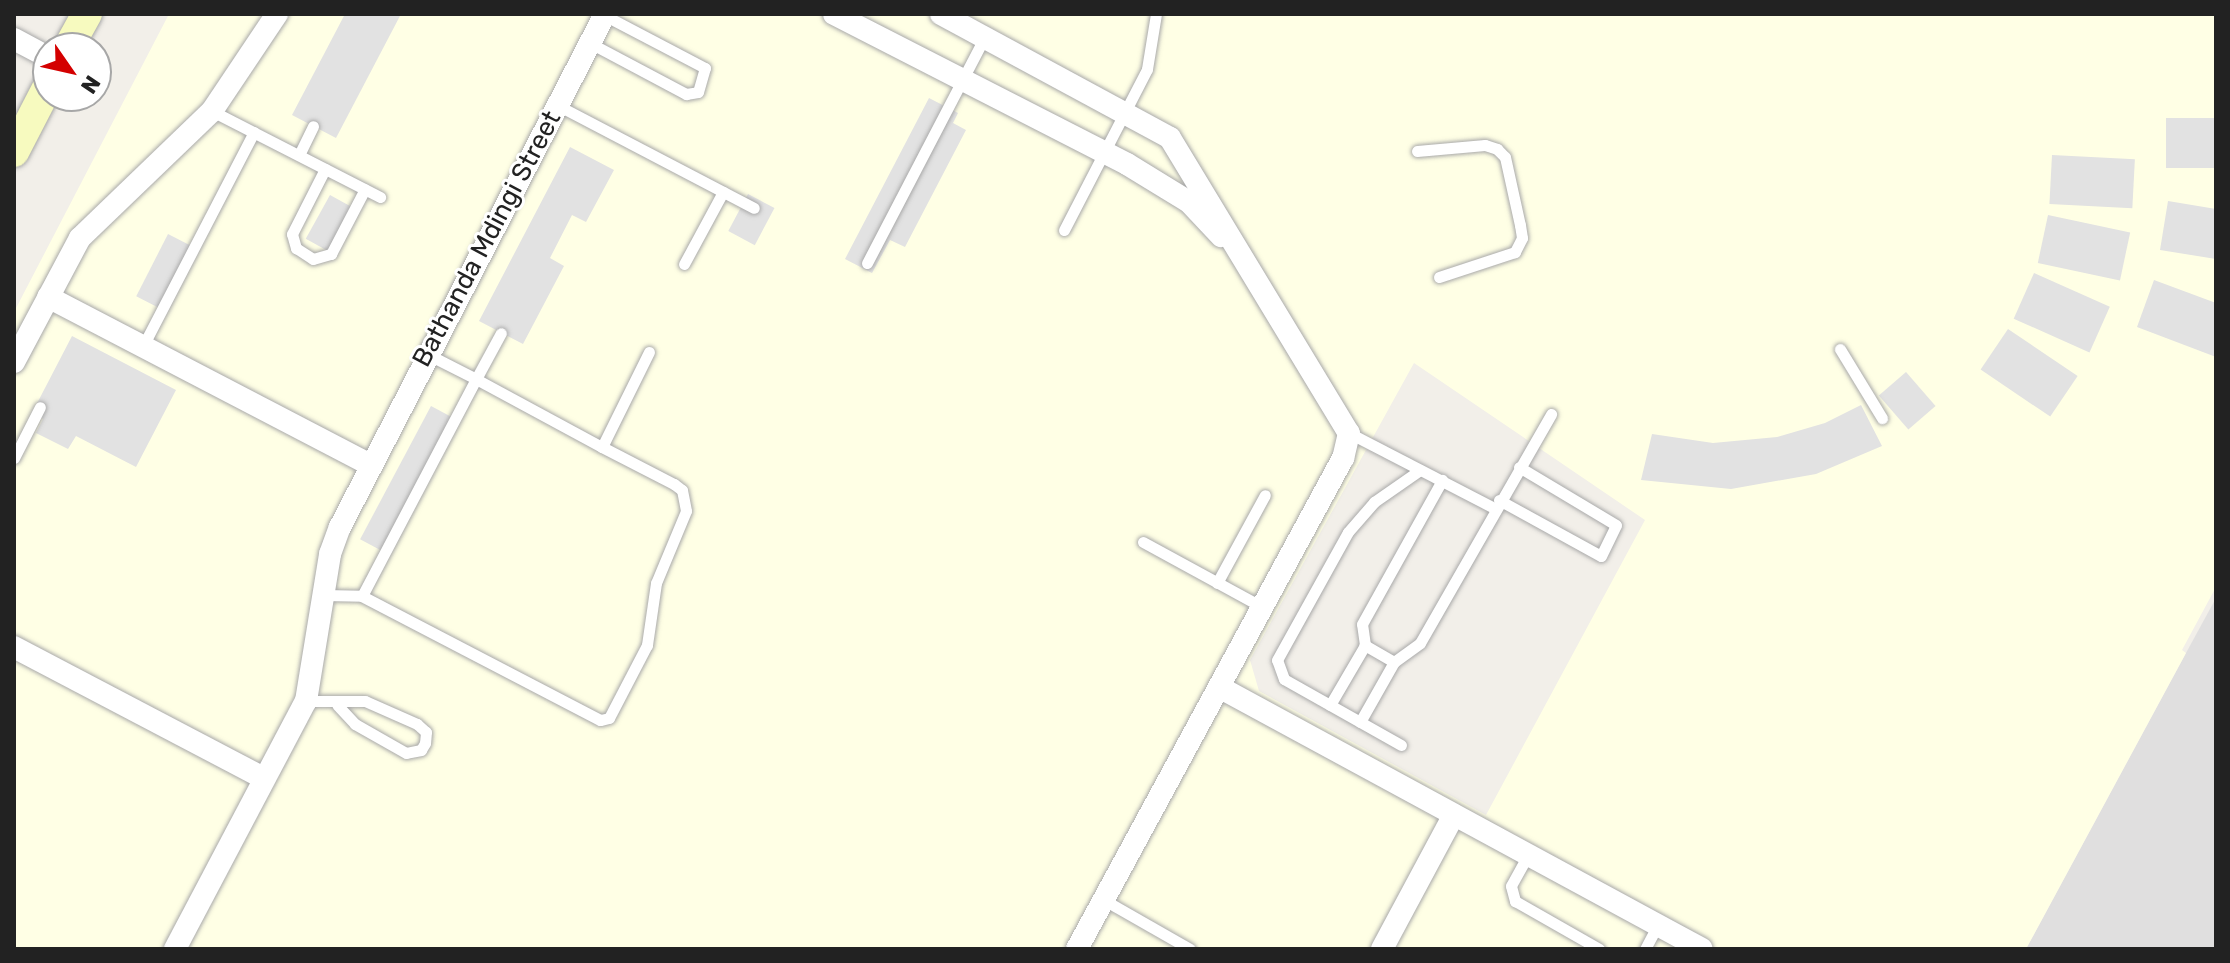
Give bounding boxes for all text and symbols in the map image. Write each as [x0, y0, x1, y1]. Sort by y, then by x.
north arrow [32, 32, 112, 112]
text: N [75, 70, 106, 99]
street label: Bathanda Mdingi Street [406, 106, 568, 372]

